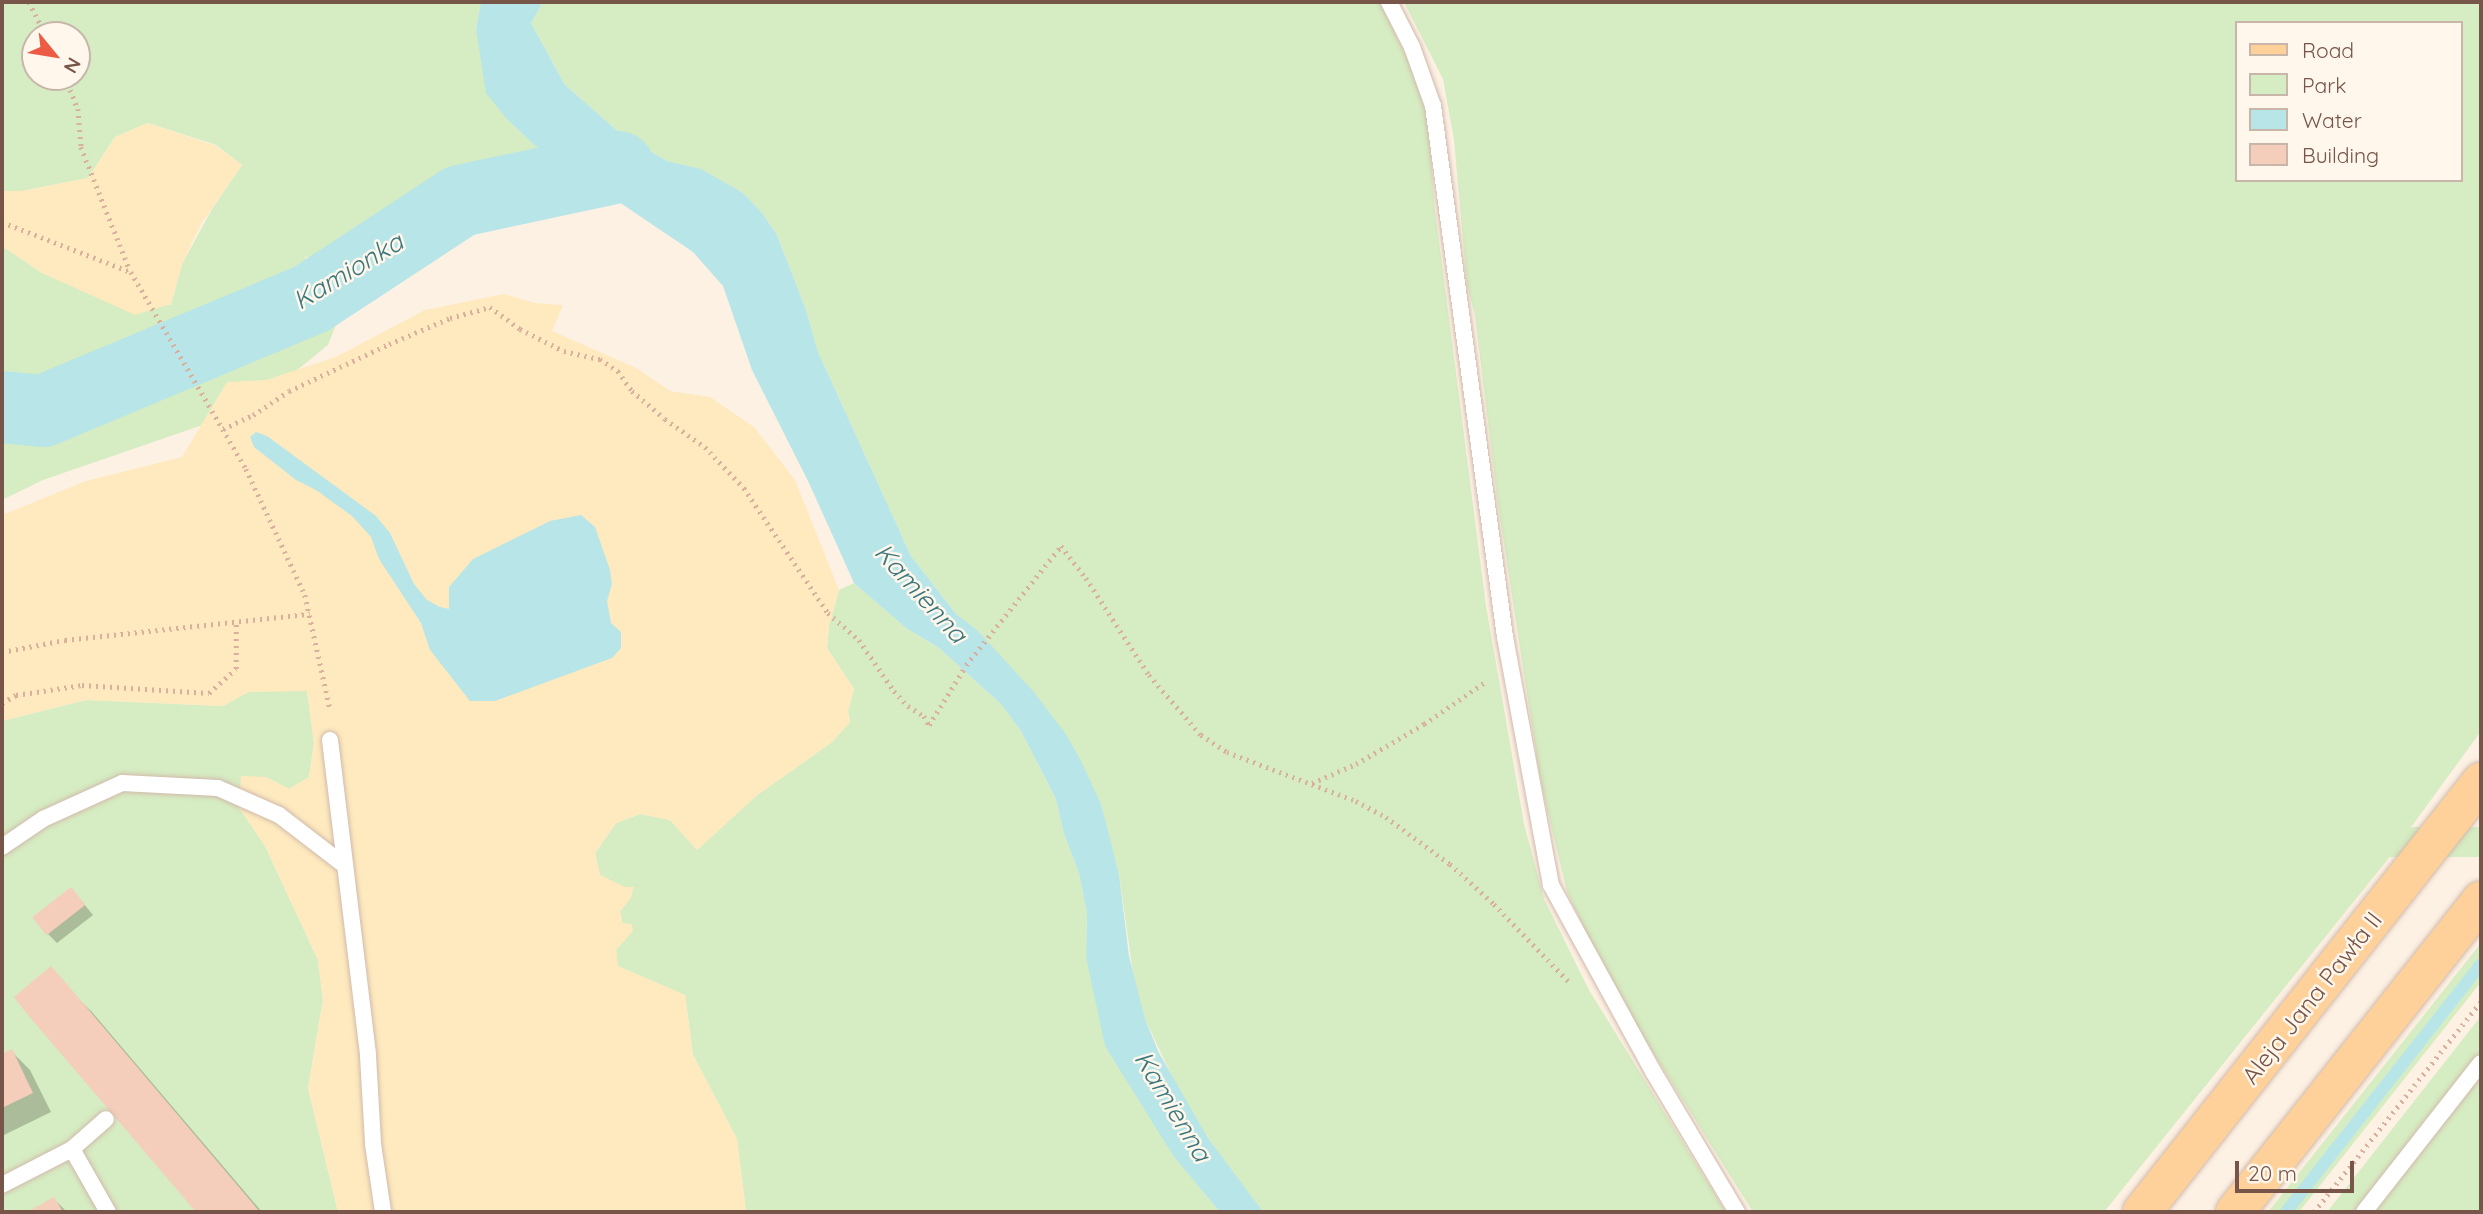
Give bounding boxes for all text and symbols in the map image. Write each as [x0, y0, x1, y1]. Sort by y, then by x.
north arrow [21, 21, 91, 91]
legend [2234, 21, 2462, 182]
text: Road [2302, 37, 2354, 63]
text: N [59, 53, 86, 78]
text: Park [2302, 72, 2346, 98]
text: Water [2302, 107, 2362, 133]
text: Building [2302, 142, 2379, 168]
water label: Kamionka [287, 226, 409, 316]
water label: Kamienna [868, 537, 974, 649]
street label: Aleja Jana Pawła II [2236, 906, 2388, 1090]
water label: Kamienna [1128, 1045, 1218, 1167]
scale bar [2238, 1148, 2357, 1192]
text: 20 m [2248, 1160, 2297, 1186]

